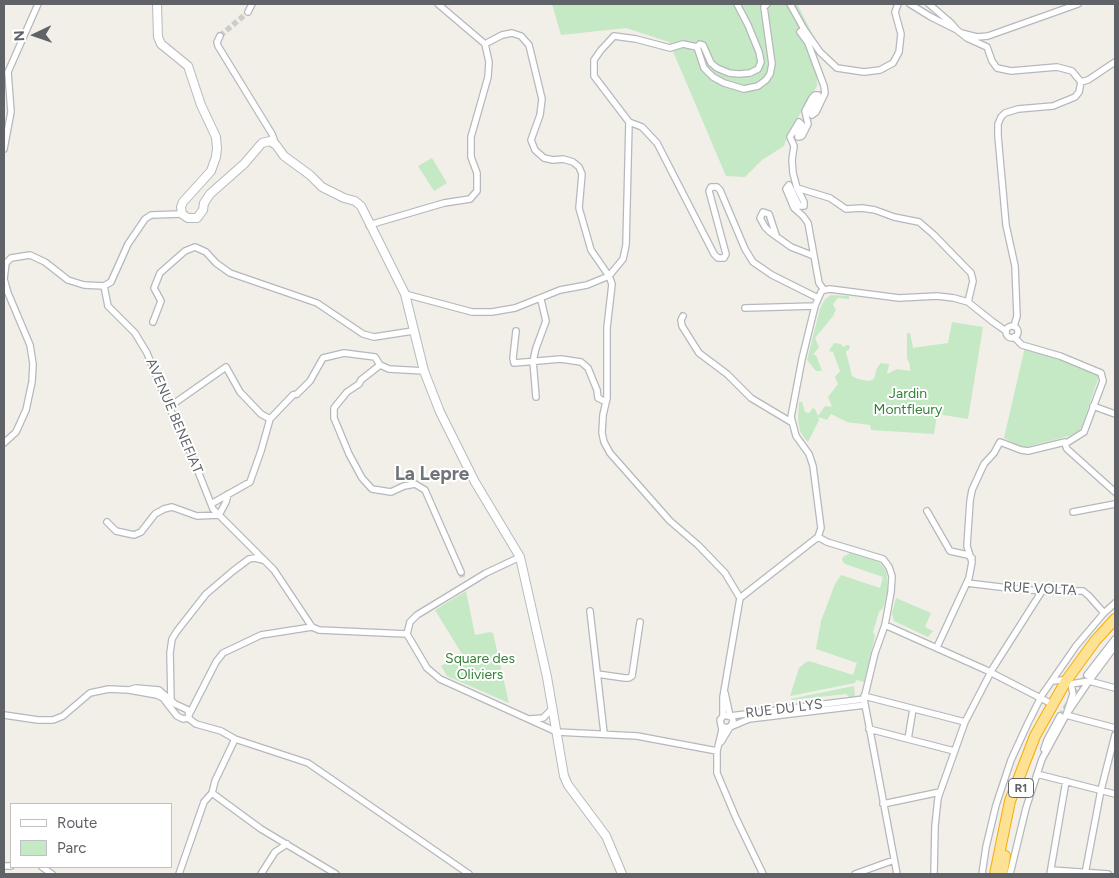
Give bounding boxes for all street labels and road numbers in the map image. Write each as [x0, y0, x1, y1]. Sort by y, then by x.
street label: AVENUE BENEFIAT [142, 356, 206, 476]
street label: RUE VOLTA [1003, 579, 1077, 599]
street label: RUE DU LYS [744, 696, 824, 722]
road number: R1 [1008, 778, 1034, 798]

